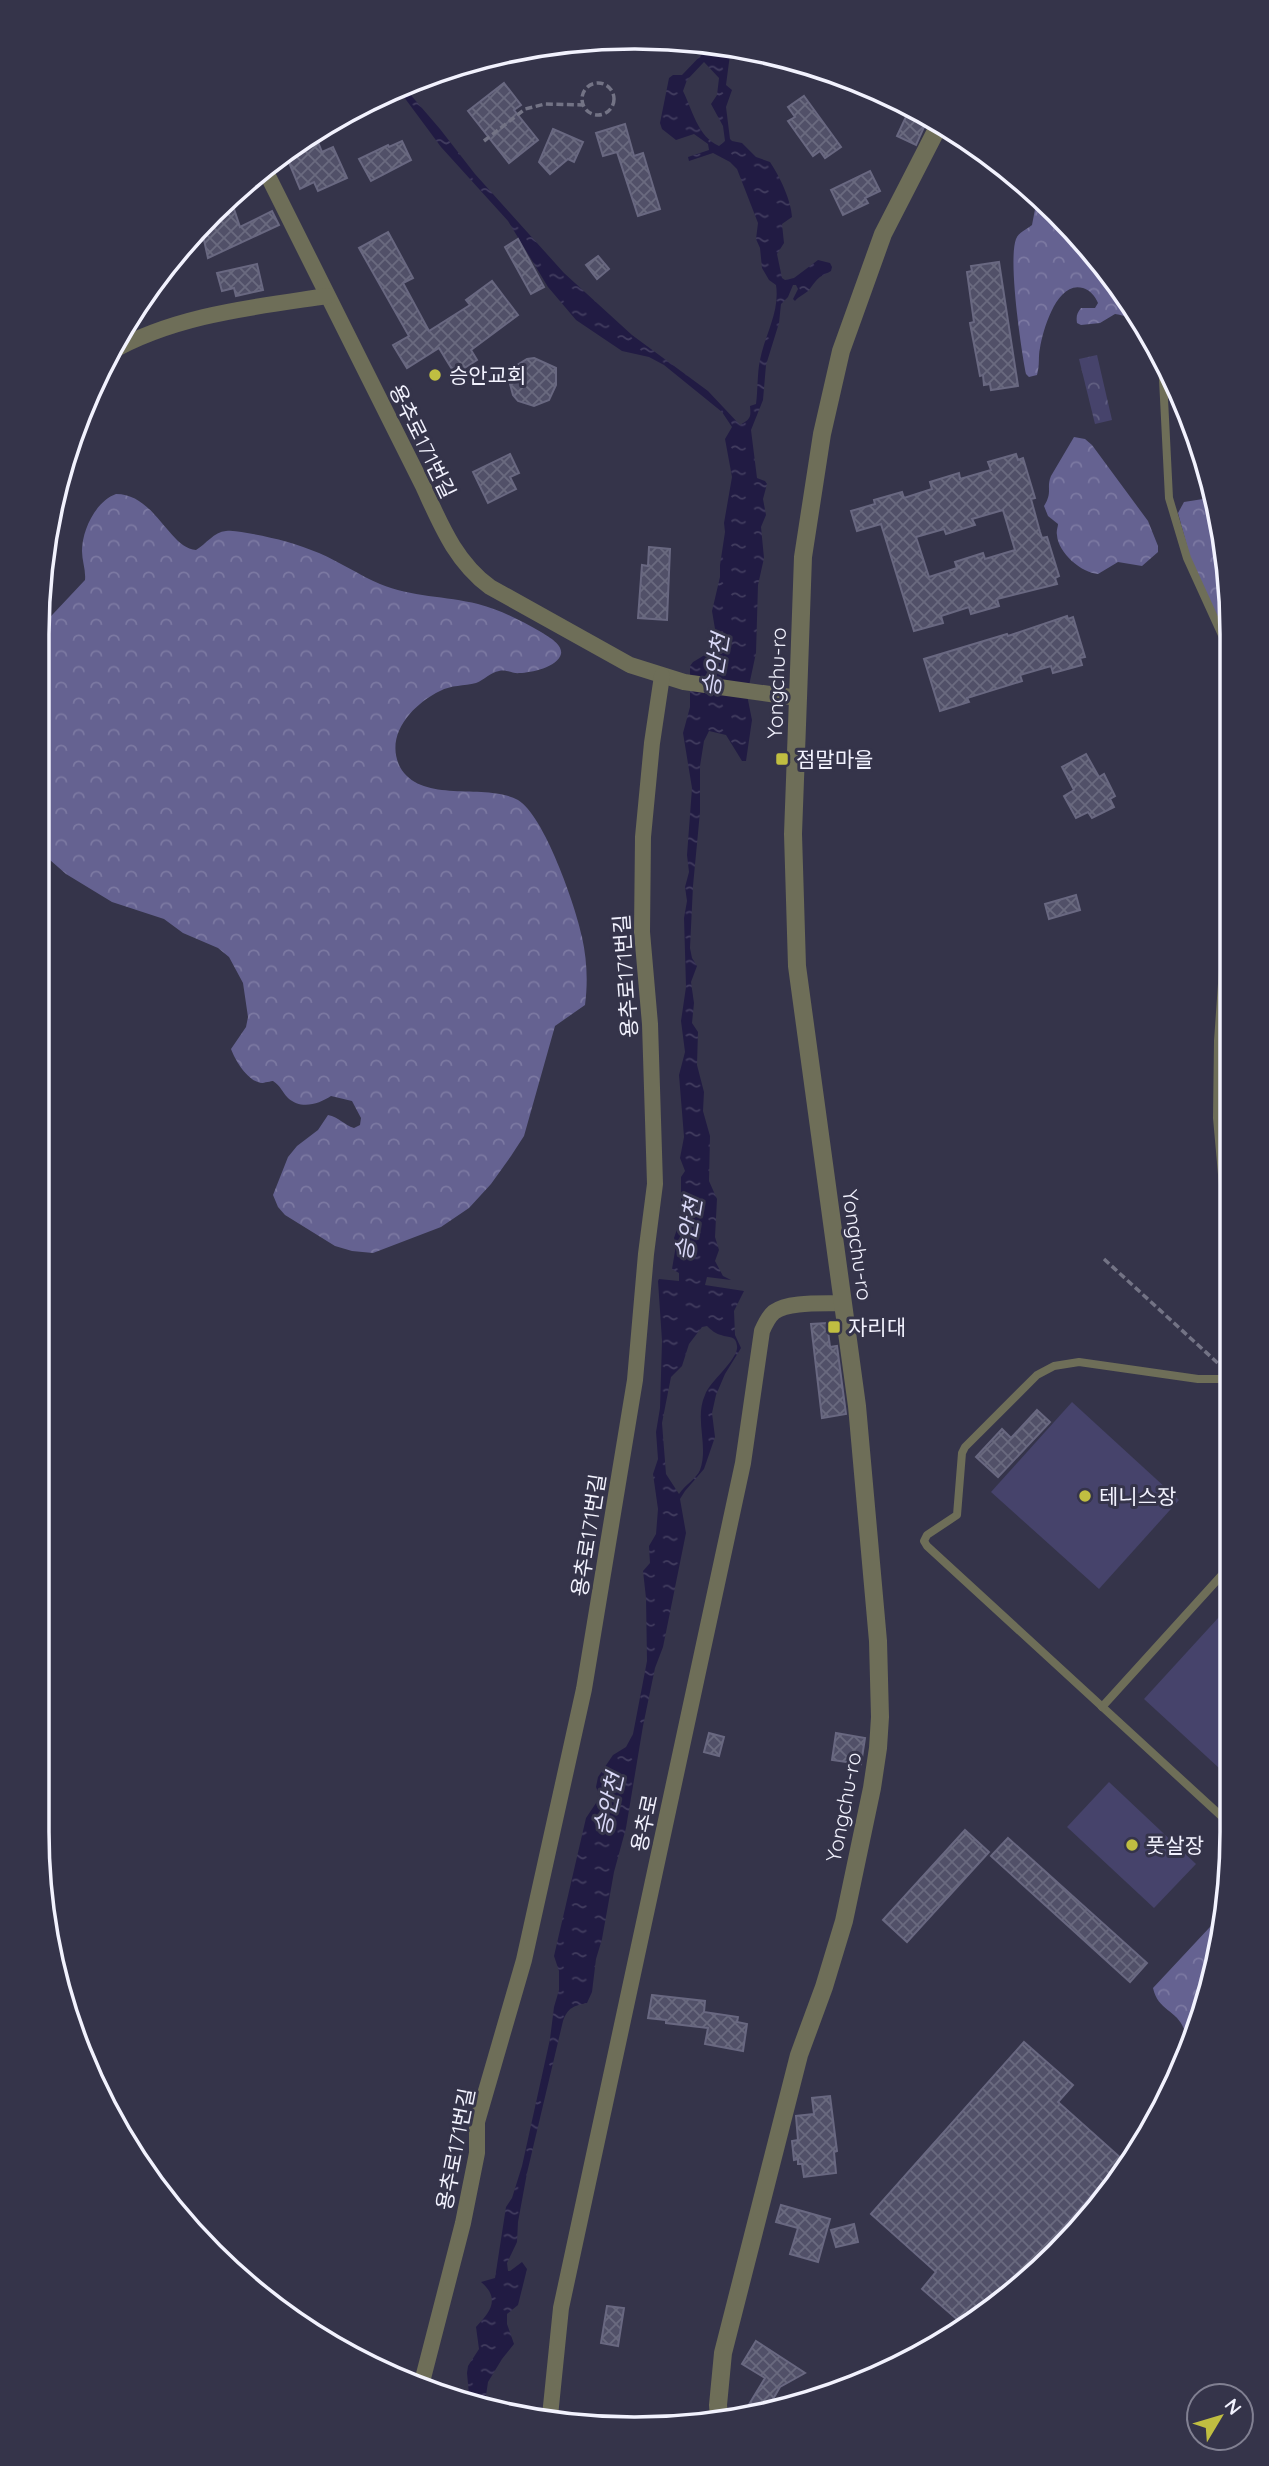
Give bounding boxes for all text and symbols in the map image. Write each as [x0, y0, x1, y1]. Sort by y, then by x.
place label: 승안교회 [449, 362, 526, 388]
marker: 승안교회 [427, 367, 443, 383]
street label: 용추로171번길 [384, 380, 462, 502]
street label: Yongchu-ro [761, 627, 791, 739]
water label: 승안천 [695, 628, 735, 699]
place label: 점말마을 [796, 746, 873, 772]
marker: 점말마을 [774, 751, 790, 767]
street label: 용추로171번길 [608, 913, 642, 1039]
street label: Yongchu-ro [837, 1188, 879, 1302]
water label: 승안천 [668, 1192, 708, 1263]
place label: 자리대 [848, 1314, 906, 1340]
marker: 자리대 [826, 1319, 842, 1335]
street label: 용추로171번길 [565, 1472, 611, 1598]
place label: 테니스장 [1099, 1483, 1176, 1509]
marker: 테니스장 [1077, 1488, 1093, 1504]
street label: Yongchu-ro [820, 1750, 866, 1864]
water label: 승안천 [587, 1767, 630, 1838]
street label: 용추로 [625, 1792, 663, 1854]
place label: 풋살장 [1146, 1832, 1204, 1858]
marker: 풋살장 [1124, 1837, 1140, 1853]
street label: 용추로171번길 [430, 2086, 480, 2212]
north arrow [1185, 2382, 1255, 2452]
text: N [1220, 2394, 1247, 2419]

